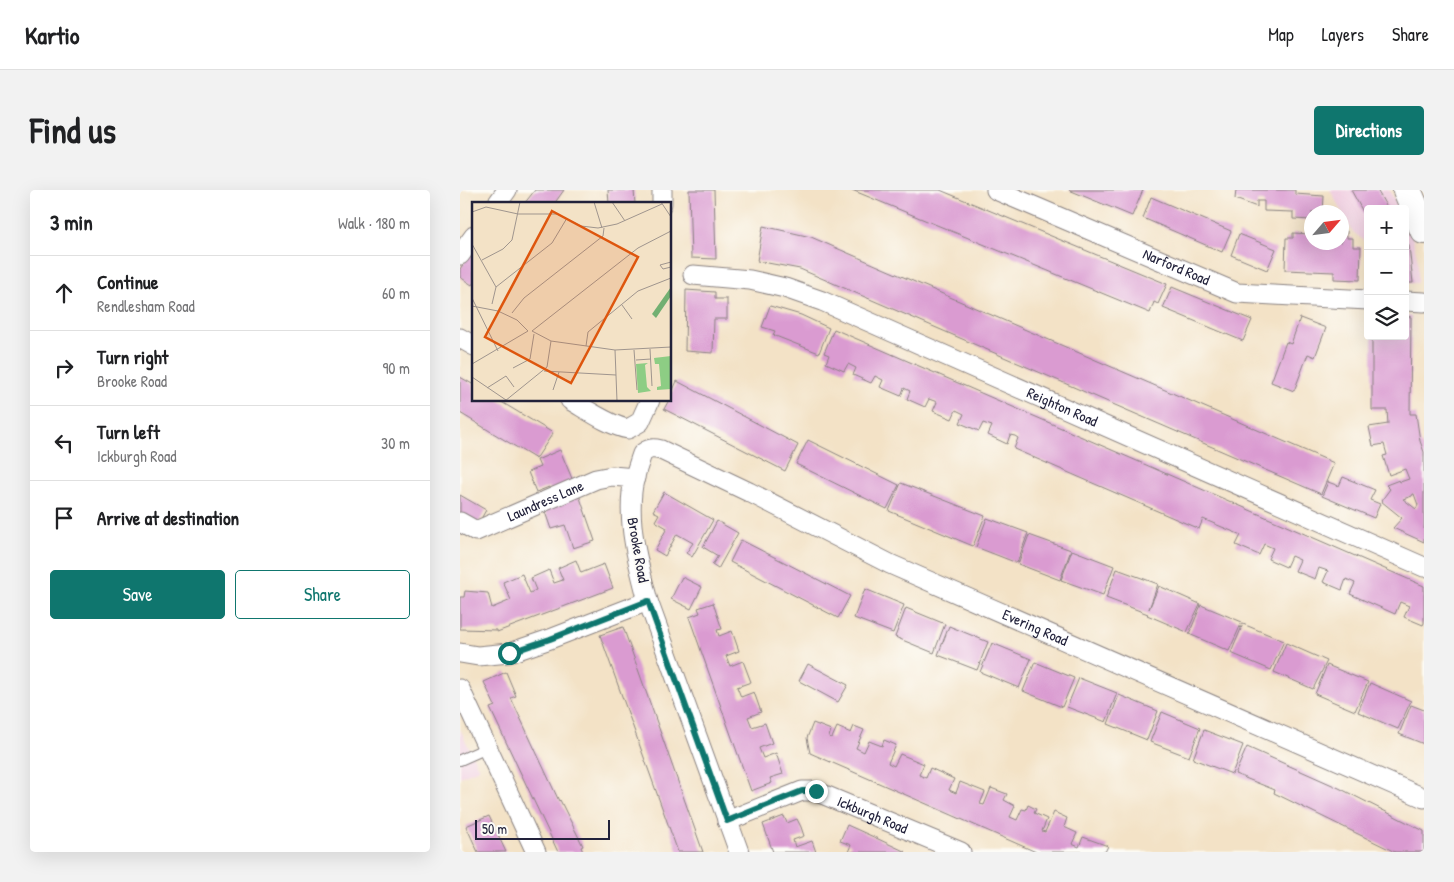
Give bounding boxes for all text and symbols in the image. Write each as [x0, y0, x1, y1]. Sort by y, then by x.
text: Kartio [25, 19, 80, 51]
text: Map [1268, 22, 1294, 47]
text: Layers [1322, 22, 1364, 47]
text: Share [1392, 22, 1429, 47]
button: Directions [1314, 106, 1424, 155]
text: Find us [30, 107, 116, 154]
inset map [472, 202, 671, 401]
north arrow [1304, 205, 1349, 250]
map controls [1364, 205, 1409, 340]
button: + [1364, 205, 1409, 250]
text: 3 min [50, 208, 93, 237]
text: Walk · 180 m [338, 212, 410, 234]
street label: Narford Road [1140, 243, 1213, 290]
button: − [1364, 250, 1409, 295]
text: Continue [97, 269, 158, 295]
icon: ahead [50, 279, 78, 307]
text: 60 m [382, 282, 410, 304]
text: Rendlesham Road [97, 295, 195, 317]
button: layers [1364, 295, 1409, 340]
text: Turn right [97, 344, 168, 370]
icon: right [50, 354, 78, 382]
text: 90 m [382, 357, 410, 379]
text: Brooke Road [97, 370, 167, 392]
street label: Reighton Road [1024, 382, 1101, 432]
text: Turn left [97, 419, 160, 445]
icon: left [50, 429, 78, 457]
text: 30 m [381, 432, 410, 454]
text: Ickburgh Road [97, 445, 177, 467]
street label: Laundress Lane [504, 475, 587, 526]
icon: arrive [50, 504, 78, 532]
text: Arrive at destination [97, 505, 239, 531]
street label: Brooke Road [622, 516, 655, 584]
button: Save [50, 570, 225, 619]
button: Share [235, 570, 410, 619]
street label: Evering Road [999, 604, 1071, 651]
route start [498, 642, 521, 665]
route end [805, 780, 828, 803]
street label: Ickburgh Road [834, 790, 911, 839]
scale bar [475, 817, 610, 840]
text: 50 m [482, 819, 507, 838]

